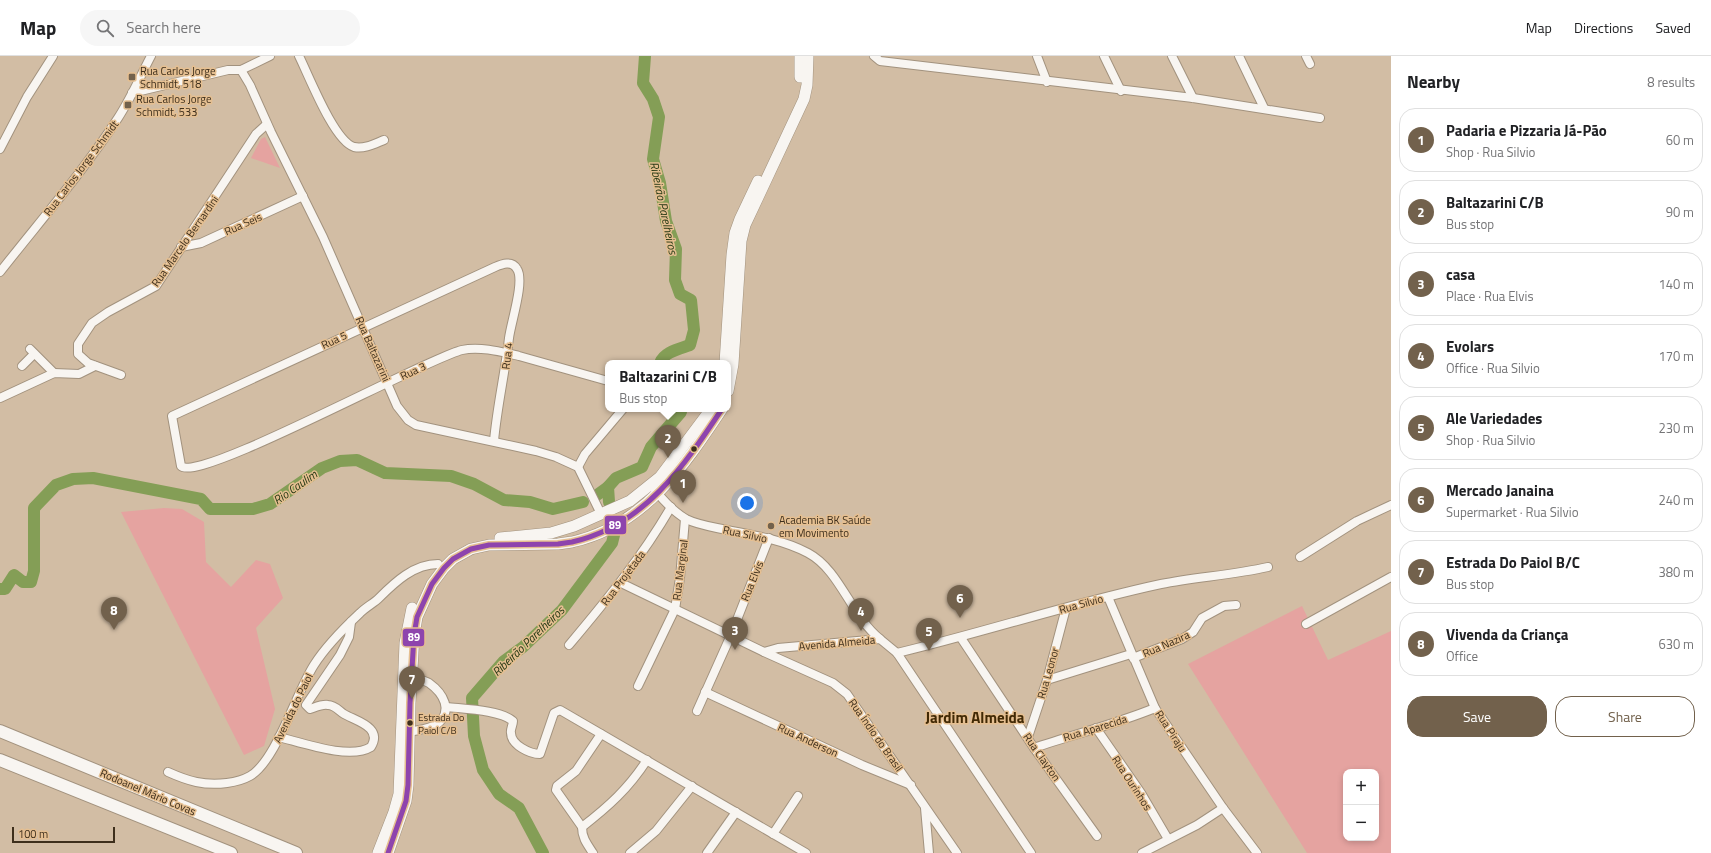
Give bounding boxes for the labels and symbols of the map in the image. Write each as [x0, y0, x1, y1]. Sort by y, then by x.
place label: Rua Carlos Jorge Schmidt, 518 [140, 63, 216, 92]
marker: Rua Carlos Jorge Schmidt, 518 [127, 72, 137, 82]
place label: Rua Carlos Jorge Schmidt, 533 [136, 91, 212, 120]
marker: Rua Carlos Jorge Schmidt, 533 [123, 100, 133, 110]
street label: Rua Carlos Jorge Schmidt [40, 117, 122, 219]
water label: Ribeirão Parelheiros [645, 160, 683, 257]
street label: Rua Marcelo Bernardini [148, 192, 222, 290]
street label: Rua Seis [222, 209, 264, 239]
street label: Rua Baltazarini [352, 314, 394, 384]
street label: Rua 5 [319, 327, 349, 353]
street label: Rua 4 [498, 342, 516, 370]
street label: Rua 3 [398, 358, 428, 384]
pin: 2 [655, 425, 681, 458]
unlabelled marker [689, 444, 699, 454]
water label: Rio Caulim [269, 464, 322, 509]
pin: 1 [670, 470, 696, 503]
your location [737, 493, 757, 513]
place label: Academia BK Saúde em Movimento [779, 512, 871, 541]
line badge: 89 [604, 515, 627, 535]
text: 89 [609, 517, 621, 533]
marker: Academia BK Saúde em Movimento [766, 521, 776, 531]
street label: Rua Silvio [721, 522, 769, 547]
street label: Rua Marginal [668, 539, 692, 601]
street label: Rua Projetada [597, 547, 649, 609]
street label: Rua Elvis [737, 559, 767, 603]
pin: 6 [947, 585, 973, 618]
street label: Rua Silvio [1057, 590, 1105, 618]
pin: 8 [101, 597, 127, 630]
pin: 4 [848, 598, 874, 631]
water label: Ribeirão Parelheiros [487, 601, 569, 681]
pin: 3 [722, 617, 748, 650]
pin: 5 [916, 618, 942, 651]
street label: Rua Nazira [1140, 626, 1193, 662]
line badge: 89 [402, 628, 425, 647]
text: 89 [408, 629, 420, 645]
street label: Avenida Almeida [798, 632, 876, 654]
street label: Rua Leonor [1033, 645, 1063, 700]
pin: 7 [399, 666, 425, 699]
street label: Avenida do Paiol [269, 670, 317, 746]
street label: Rua Índio do Brasil [845, 695, 907, 775]
district label: Jardim Almeida [926, 706, 1025, 729]
street label: Rua Piraju [1151, 707, 1191, 755]
place label: Estrada Do Paiol C/B [418, 710, 464, 738]
street label: Rua Aparecida [1061, 711, 1129, 745]
marker: Estrada Do Paiol C/B [405, 718, 415, 728]
street label: Rua Anderson [775, 719, 841, 761]
street label: Rua Clayton [1020, 730, 1064, 784]
street label: Rua Ourinhos [1108, 752, 1156, 814]
street label: Rodoanel Mário Covas [98, 765, 198, 819]
scale bar [12, 825, 115, 844]

